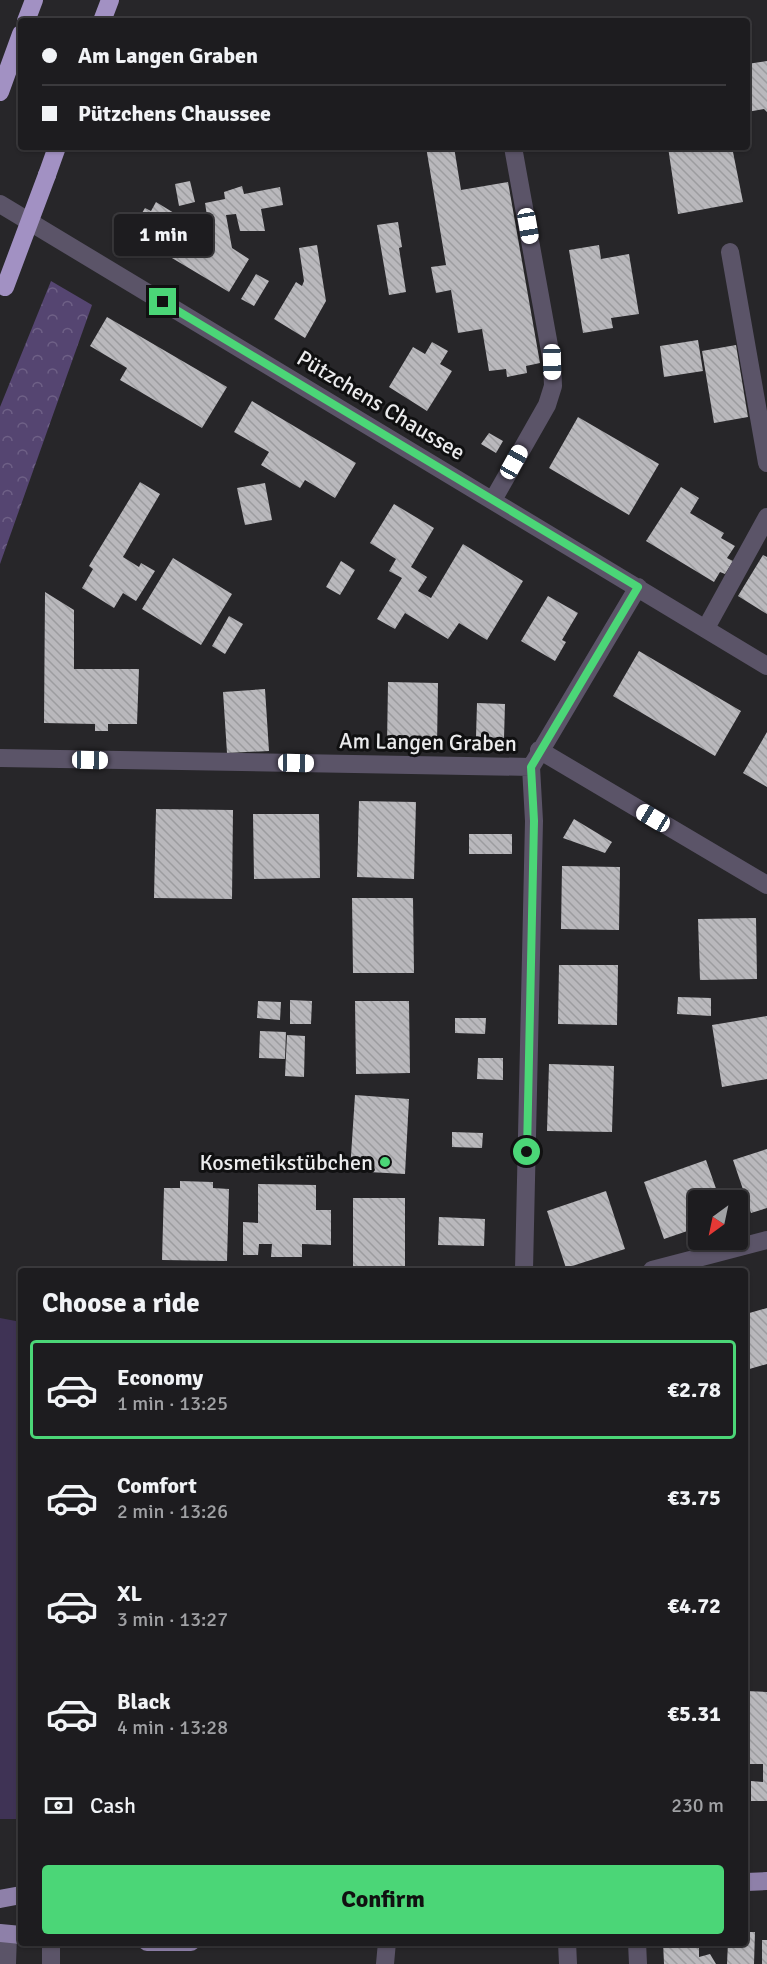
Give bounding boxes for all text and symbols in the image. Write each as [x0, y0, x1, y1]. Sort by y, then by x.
text: Am Langen Graben [78, 42, 258, 69]
text: Pützchens Chaussee [78, 100, 271, 127]
car [516, 207, 540, 245]
callout: 1 min [114, 215, 213, 257]
text: 1 min [139, 222, 188, 247]
route end [149, 288, 176, 315]
street label: Pützchens Chaussee [292, 344, 470, 466]
car [543, 344, 561, 380]
car [497, 442, 531, 482]
street label: Am Langen Graben [339, 727, 517, 757]
car [72, 751, 108, 769]
car [278, 754, 314, 772]
car [633, 801, 673, 835]
route start [513, 1138, 540, 1165]
place label: Kosmetikstübchen [199, 1149, 373, 1176]
marker: Kosmetikstübchen [378, 1155, 392, 1169]
north arrow [688, 1190, 748, 1250]
map controls [688, 1190, 748, 1250]
text: Choose a ride [42, 1287, 200, 1320]
icon: car [45, 1363, 99, 1417]
text: Economy [117, 1364, 203, 1391]
text: €2.78 [667, 1376, 721, 1403]
text: 1 min · 13:25 [117, 1391, 228, 1416]
icon: car [45, 1471, 99, 1525]
text: Comfort [117, 1472, 197, 1499]
text: €3.75 [667, 1484, 721, 1511]
text: 2 min · 13:26 [117, 1499, 228, 1524]
icon: car [45, 1579, 99, 1633]
text: XL [117, 1580, 142, 1607]
text: €4.72 [667, 1592, 721, 1619]
text: 3 min · 13:27 [117, 1607, 228, 1632]
icon: car [45, 1687, 99, 1741]
text: Black [117, 1688, 171, 1715]
text: €5.31 [667, 1700, 721, 1727]
text: 4 min · 13:28 [117, 1715, 228, 1740]
icon: cash [42, 1789, 75, 1822]
text: Cash [90, 1792, 136, 1819]
text: 230 m [671, 1793, 724, 1818]
button: Confirm [42, 1865, 724, 1934]

